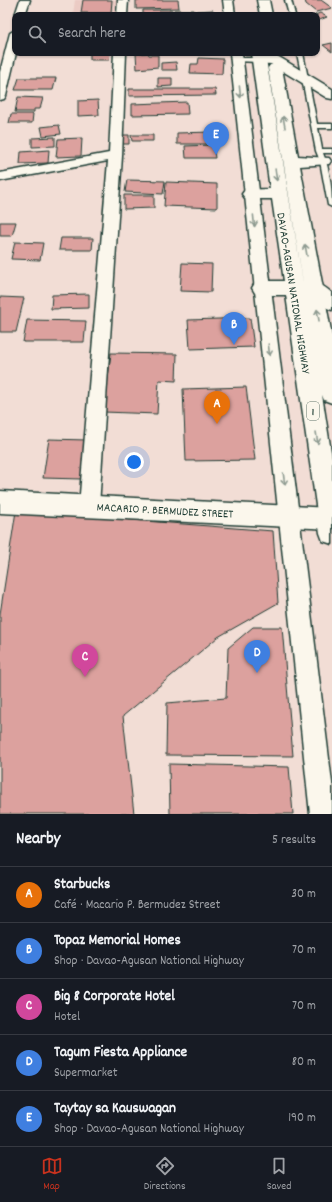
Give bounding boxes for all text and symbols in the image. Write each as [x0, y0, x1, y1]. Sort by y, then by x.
search box [12, 12, 320, 56]
icon: search [26, 23, 48, 45]
text: Search here [58, 23, 126, 45]
one-way arrow [236, 85, 244, 98]
one-way arrow [280, 115, 288, 128]
pin: E [203, 122, 229, 155]
one-way arrow [272, 168, 280, 181]
street label: DAVAO-AGUSAN NATIONAL HIGHWAY [271, 211, 314, 376]
one-way arrow [250, 214, 258, 227]
one-way arrow [302, 244, 310, 257]
one-way arrow [313, 308, 321, 321]
pin: B [221, 312, 247, 345]
one-way arrow [265, 343, 273, 356]
pin: A [204, 391, 230, 424]
road number: 1 [307, 402, 319, 420]
one-way arrow [313, 431, 321, 444]
your location [124, 452, 144, 472]
one-way arrow [280, 472, 288, 485]
street label: MACARIO P. BERMUDEZ STREET [96, 499, 234, 524]
pin: D [244, 640, 270, 673]
pin: C [72, 644, 98, 677]
text: Nearby [16, 828, 60, 852]
text: 5 results [272, 831, 316, 850]
text: Starbucks [54, 874, 110, 896]
text: A [25, 885, 33, 904]
text: 30 m [291, 885, 316, 904]
text: Café · Macario P. Bermudez Street [54, 896, 220, 915]
text: Topaz Memorial Homes [54, 930, 181, 952]
text: B [26, 941, 32, 960]
text: 70 m [292, 941, 316, 960]
text: Shop · Davao-Agusan National Highway [54, 952, 244, 971]
text: Big 8 Corporate Hotel [54, 986, 175, 1008]
text: C [26, 997, 32, 1016]
text: 70 m [292, 997, 316, 1016]
text: Hotel [54, 1008, 80, 1027]
text: Tagum Fiesta Appliance [54, 1042, 187, 1064]
text: D [26, 1053, 32, 1072]
text: 80 m [292, 1053, 316, 1072]
text: Supermarket [54, 1064, 118, 1083]
text: Taytay sa Kauswagan [54, 1098, 176, 1120]
text: E [26, 1109, 32, 1128]
text: 190 m [288, 1109, 316, 1128]
text: Shop · Davao-Agusan National Highway [54, 1120, 244, 1139]
tab: Map [41, 1155, 63, 1195]
tab: Directions [144, 1155, 186, 1195]
tab: Saved [267, 1155, 291, 1195]

